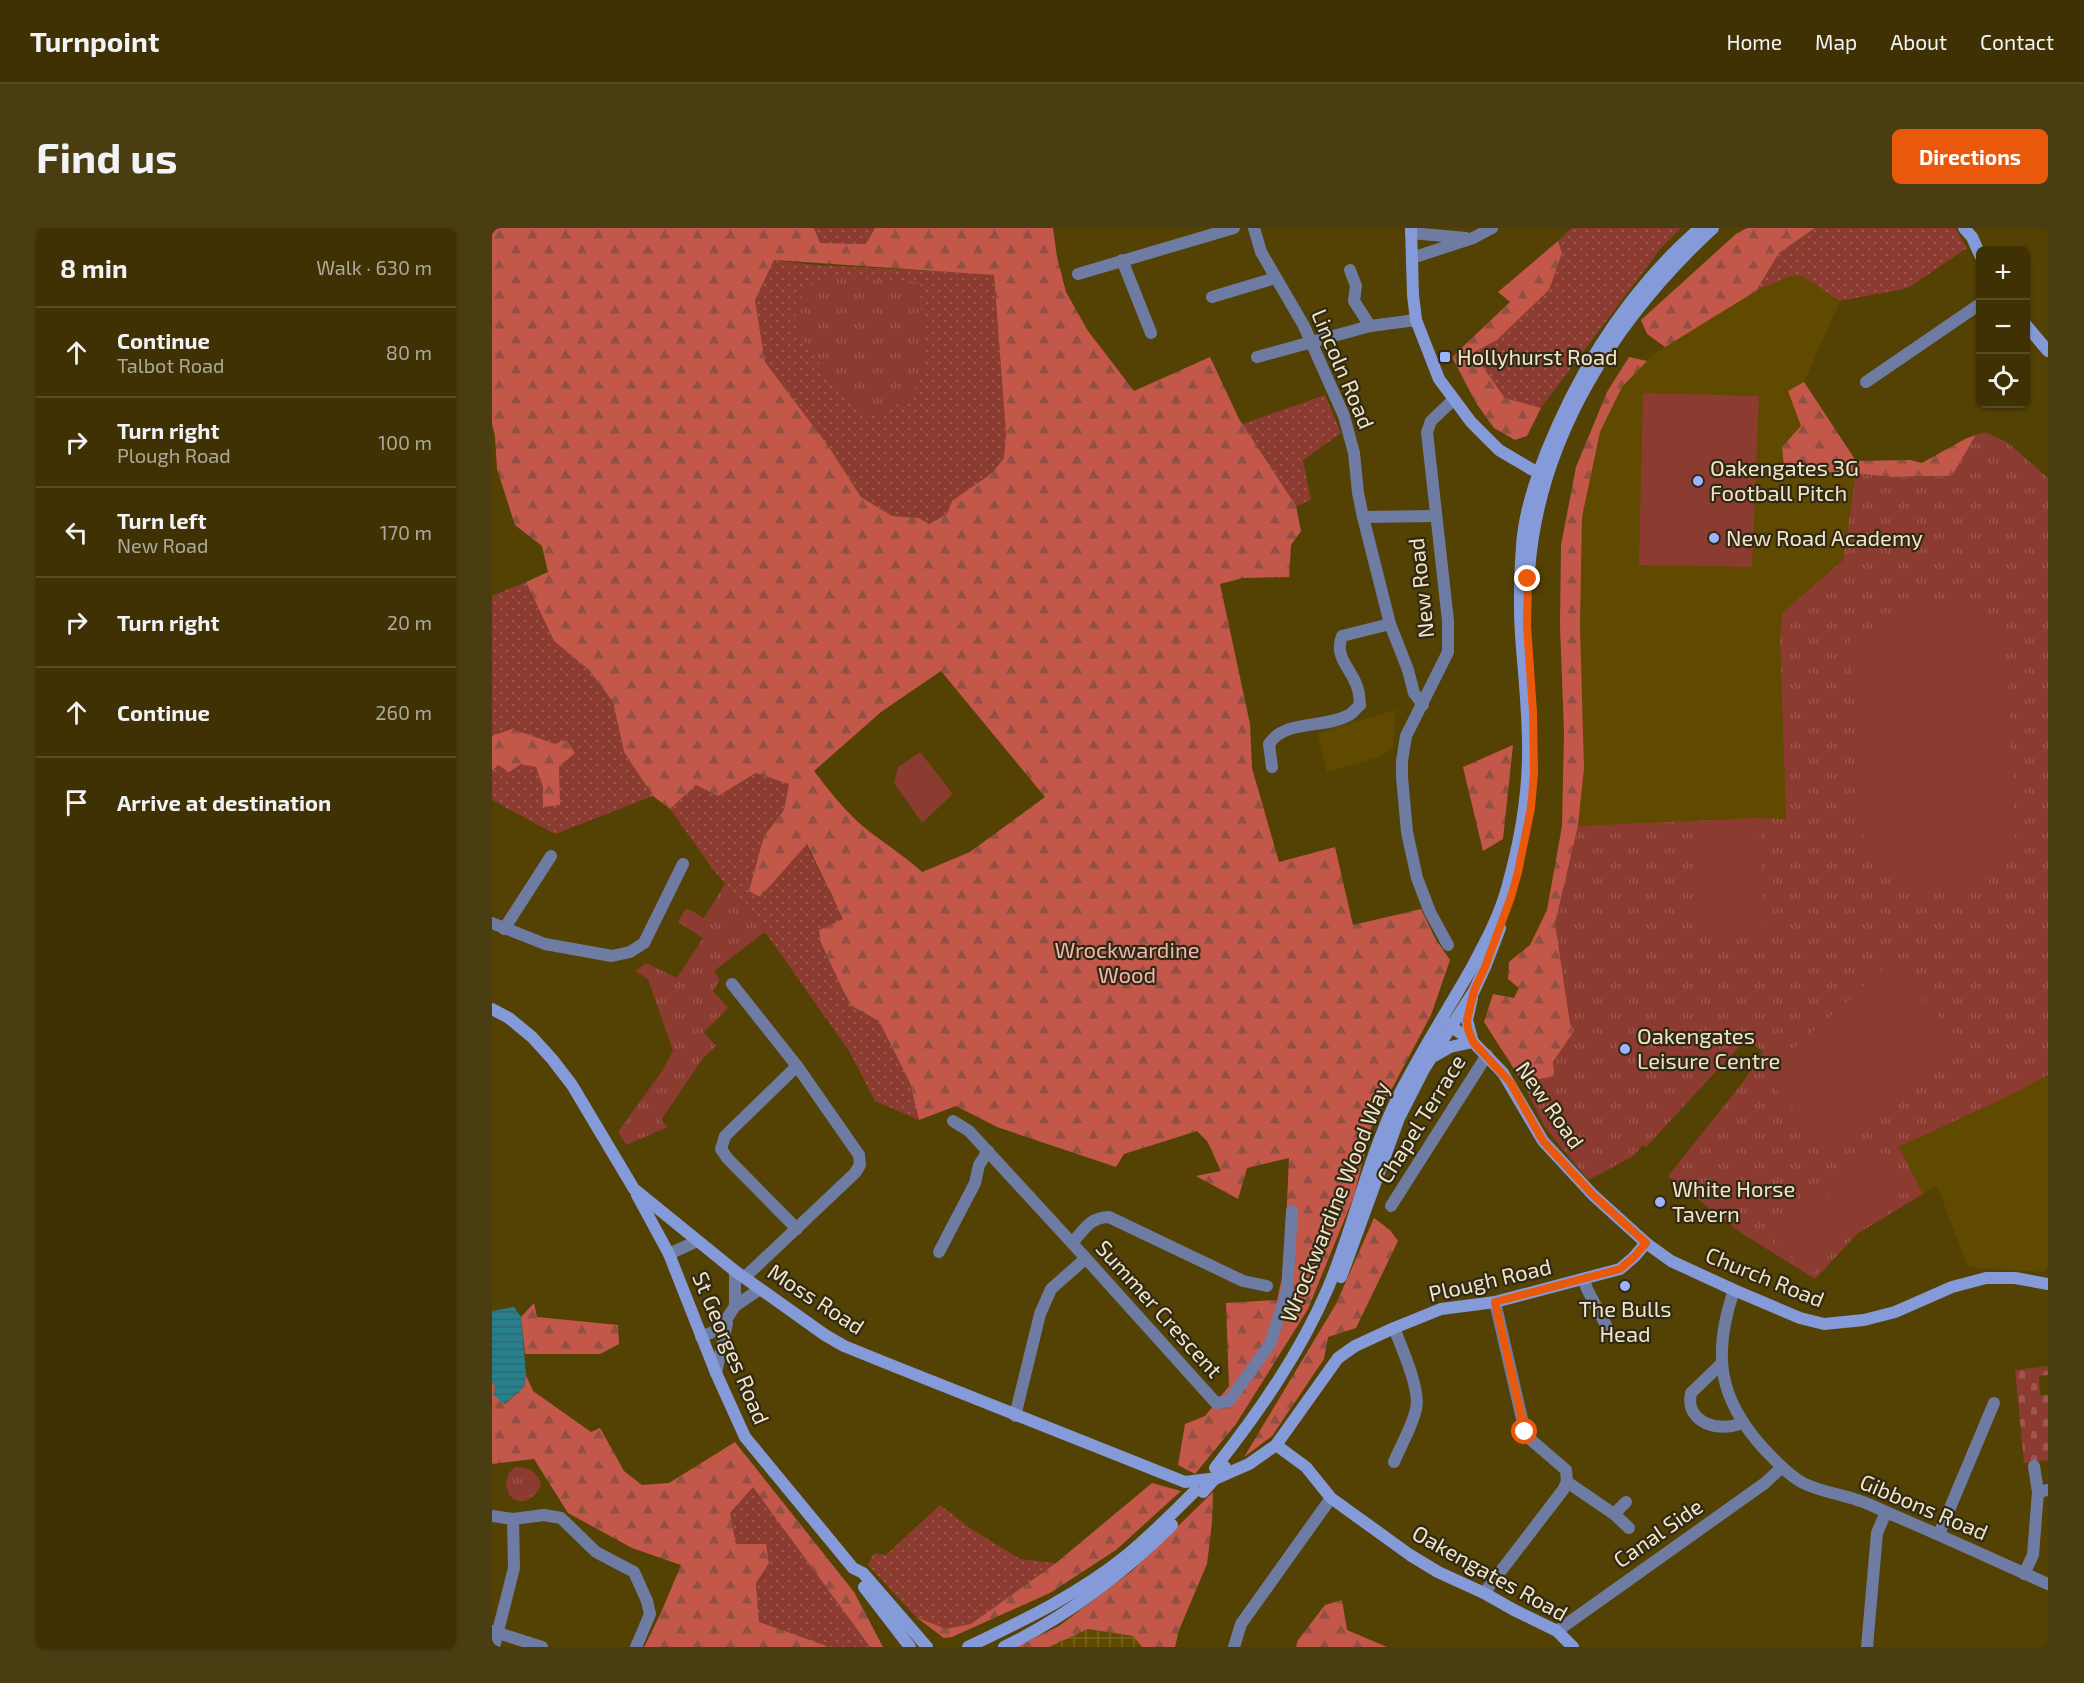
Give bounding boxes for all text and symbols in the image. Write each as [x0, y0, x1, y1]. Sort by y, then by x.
text: Turnpoint [30, 24, 159, 58]
text: Home [1726, 29, 1782, 54]
text: Map [1815, 29, 1857, 54]
text: About [1890, 29, 1947, 54]
text: Contact [1980, 29, 2054, 54]
button: Directions [1892, 129, 2048, 184]
text: Find us [36, 131, 178, 181]
map controls [1976, 246, 2030, 408]
button: + [1976, 246, 2030, 300]
text: 8 min [60, 252, 128, 283]
text: Walk · 630 m [316, 255, 432, 279]
button: − [1976, 300, 2030, 354]
street label: Lincoln Road [1307, 305, 1381, 432]
text: Continue [117, 327, 210, 353]
icon: ahead [60, 336, 93, 369]
text: 80 m [386, 340, 432, 364]
place label: Hollyhurst Road [1457, 343, 1618, 369]
marker: Hollyhurst Road [1438, 350, 1452, 364]
text: Talbot Road [117, 353, 225, 377]
button: locate [1976, 354, 2030, 408]
text: Turn right [117, 417, 219, 443]
icon: right [60, 426, 93, 459]
text: 100 m [378, 430, 432, 454]
text: Plough Road [117, 443, 231, 467]
place label: Oakengates 3G Football Pitch [1710, 454, 1859, 505]
marker: Oakengates 3G Football Pitch [1691, 474, 1705, 488]
text: Turn left [117, 507, 206, 533]
icon: left [60, 516, 93, 549]
text: 170 m [380, 520, 432, 544]
place label: New Road Academy [1726, 524, 1923, 550]
marker: New Road Academy [1707, 531, 1721, 545]
text: New Road [117, 533, 208, 557]
street label: New Road [1402, 537, 1438, 639]
route end [1514, 565, 1540, 591]
icon: right [60, 606, 93, 639]
text: Turn right [117, 609, 219, 635]
text: 20 m [387, 610, 432, 634]
icon: ahead [60, 696, 93, 729]
text: Continue [117, 699, 210, 725]
text: 260 m [375, 700, 432, 724]
icon: arrive [60, 786, 93, 819]
text: Arrive at destination [117, 789, 331, 815]
park label: Wrockwardine Wood [1055, 936, 1199, 987]
place label: Oakengates Leisure Centre [1637, 1022, 1780, 1073]
marker: Oakengates Leisure Centre [1618, 1042, 1632, 1056]
street label: Chapel Terrace [1370, 1049, 1470, 1188]
street label: New Road [1511, 1056, 1590, 1153]
street label: Wrockwardine Wood Way [1274, 1077, 1394, 1325]
place label: White Horse Tavern [1672, 1175, 1795, 1226]
marker: White Horse Tavern [1653, 1195, 1667, 1209]
street label: Summer Crescent [1091, 1234, 1228, 1382]
street label: Church Road [1702, 1241, 1828, 1312]
street label: Plough Road [1426, 1252, 1554, 1306]
street label: Moss Road [763, 1257, 870, 1339]
street label: St Georges Road [688, 1267, 776, 1428]
marker: The Bulls Head [1618, 1279, 1632, 1293]
place label: The Bulls Head [1579, 1295, 1671, 1346]
route start [1511, 1418, 1537, 1444]
street label: Gibbons Road [1857, 1467, 1992, 1545]
street label: Canal Side [1608, 1492, 1707, 1572]
street label: Oakengates Road [1408, 1519, 1573, 1626]

